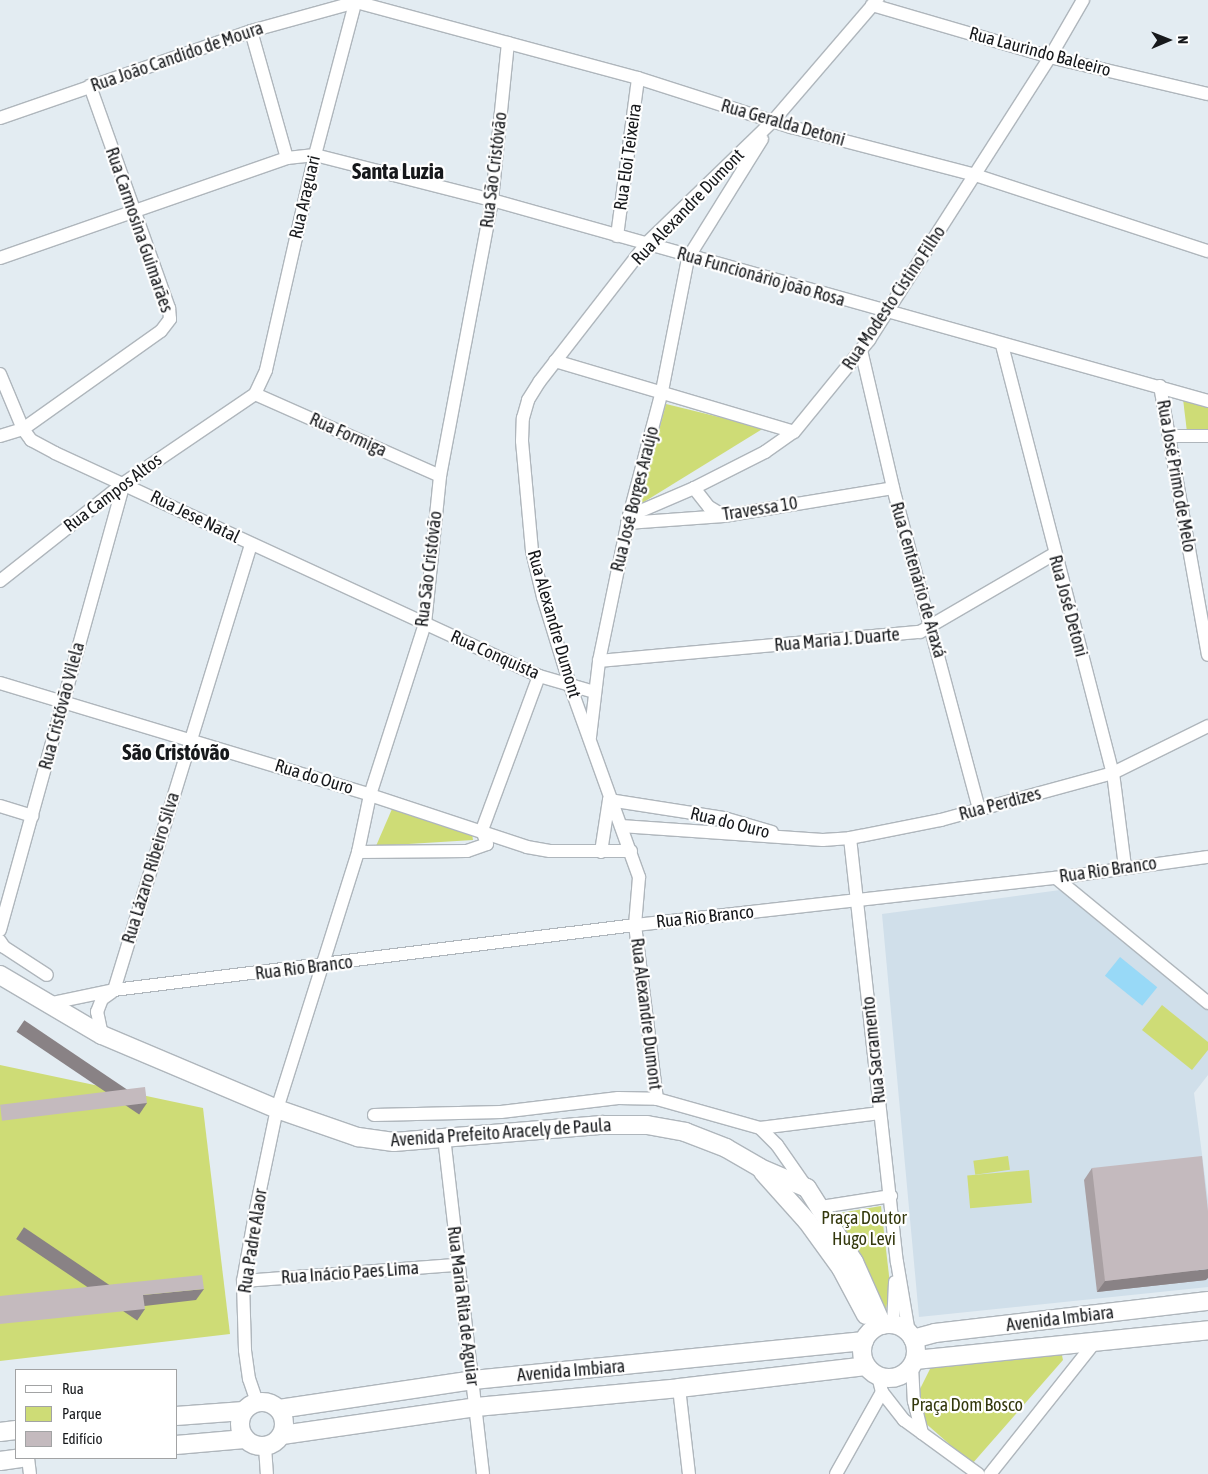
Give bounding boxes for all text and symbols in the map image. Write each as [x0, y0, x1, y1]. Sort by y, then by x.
north arrow [1143, 15, 1193, 65]
street label: Rua João Candido de Moura [88, 17, 266, 97]
street label: Rua Laurindo Baleeiro [967, 23, 1113, 81]
text: N [1175, 35, 1191, 44]
street label: Rua Geralda Detoni [718, 95, 848, 151]
street label: Rua Eloi Teixeira [610, 102, 646, 212]
street label: Rua São Cristóvão [476, 111, 512, 229]
street label: Rua Carmosina Guimarães [101, 145, 177, 315]
street label: Rua Alexandre Dumont [627, 145, 749, 269]
street label: Rua Araguari [285, 153, 325, 241]
district label: Santa Luzia [352, 159, 444, 185]
street label: Rua Modesto Cistino Filho [838, 222, 950, 374]
street label: Rua Funcionário joão Rosa [674, 243, 848, 311]
street label: Rua José Primo de Melo [1152, 398, 1200, 554]
street label: Rua Formiga [306, 408, 390, 462]
street label: Rua José Borges Araújo [606, 424, 664, 574]
street label: Rua Campos Altos [60, 449, 166, 537]
street label: Rua Jese Natal [147, 486, 243, 548]
street label: Travessa 10 [721, 492, 799, 526]
street label: Rua Centenário de Araxá [885, 500, 951, 660]
street label: Rua São Cristóvão [411, 510, 447, 628]
street label: Rua Alexandre Dumont [523, 548, 585, 700]
street label: Rua José Detoni [1044, 553, 1092, 659]
street label: Rua Maria J. Duarte [773, 624, 901, 656]
street label: Rua Conquista [447, 626, 543, 684]
street label: Rua Cristóvão Vilela [35, 640, 89, 772]
district label: São Cristóvão [122, 740, 230, 766]
street label: Rua do Ouro [272, 755, 356, 799]
street label: Rua Perdizes [957, 783, 1043, 825]
street label: Rua Lázaro Ribeiro Silva [118, 790, 184, 946]
street label: Rua do Ouro [688, 803, 772, 843]
street label: Rua Rio Branco [1058, 852, 1158, 888]
street label: Rua Rio Branco [655, 901, 755, 933]
street label: Rua Alexandre Dumont [626, 937, 666, 1091]
street label: Rua Rio Branco [254, 951, 354, 985]
street label: Rua Sacramento [858, 995, 890, 1105]
street label: Avenida Prefeito Aracely de Paula [390, 1115, 612, 1151]
street label: Rua Padre Alaor [234, 1187, 272, 1295]
park label: Praça Doutor Hugo Levi [821, 1208, 907, 1250]
street label: Rua Maria Rita de Aguiar [442, 1225, 484, 1387]
street label: Rua Inácio Paes Lima [280, 1257, 420, 1289]
street label: Avenida Imbiara [1005, 1302, 1115, 1336]
street label: Avenida Imbiara [516, 1356, 626, 1386]
legend [15, 1369, 178, 1459]
text: Rua [62, 1380, 84, 1397]
park label: Praça Dom Bosco [911, 1394, 1023, 1416]
text: Parque [62, 1405, 102, 1422]
text: Edifício [62, 1430, 103, 1447]

